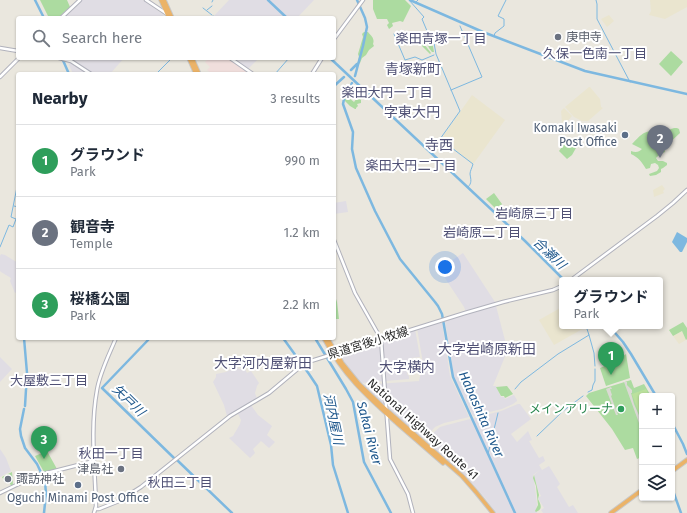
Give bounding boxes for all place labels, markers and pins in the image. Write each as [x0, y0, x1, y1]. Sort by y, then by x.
place label: 庚申寺 [566, 30, 602, 44]
marker: 庚申寺 [553, 32, 563, 42]
place label: Komaki Iwasaki Post Office [534, 121, 617, 149]
pin: 2 [647, 125, 673, 158]
marker: Komaki Iwasaki Post Office [620, 130, 630, 140]
pin: 1 [598, 342, 624, 375]
place label: メインアリーナ [529, 402, 613, 416]
marker: メインアリーナ [616, 404, 626, 414]
pin: 3 [31, 426, 57, 459]
place label: 津島社 [77, 462, 113, 476]
marker: 津島社 [116, 464, 126, 474]
place label: 諏訪神社 [16, 472, 64, 486]
marker: 諏訪神社 [3, 474, 13, 484]
marker: Oguchi Minami Post Office [73, 480, 83, 490]
place label: Oguchi Minami Post Office [7, 491, 149, 505]

